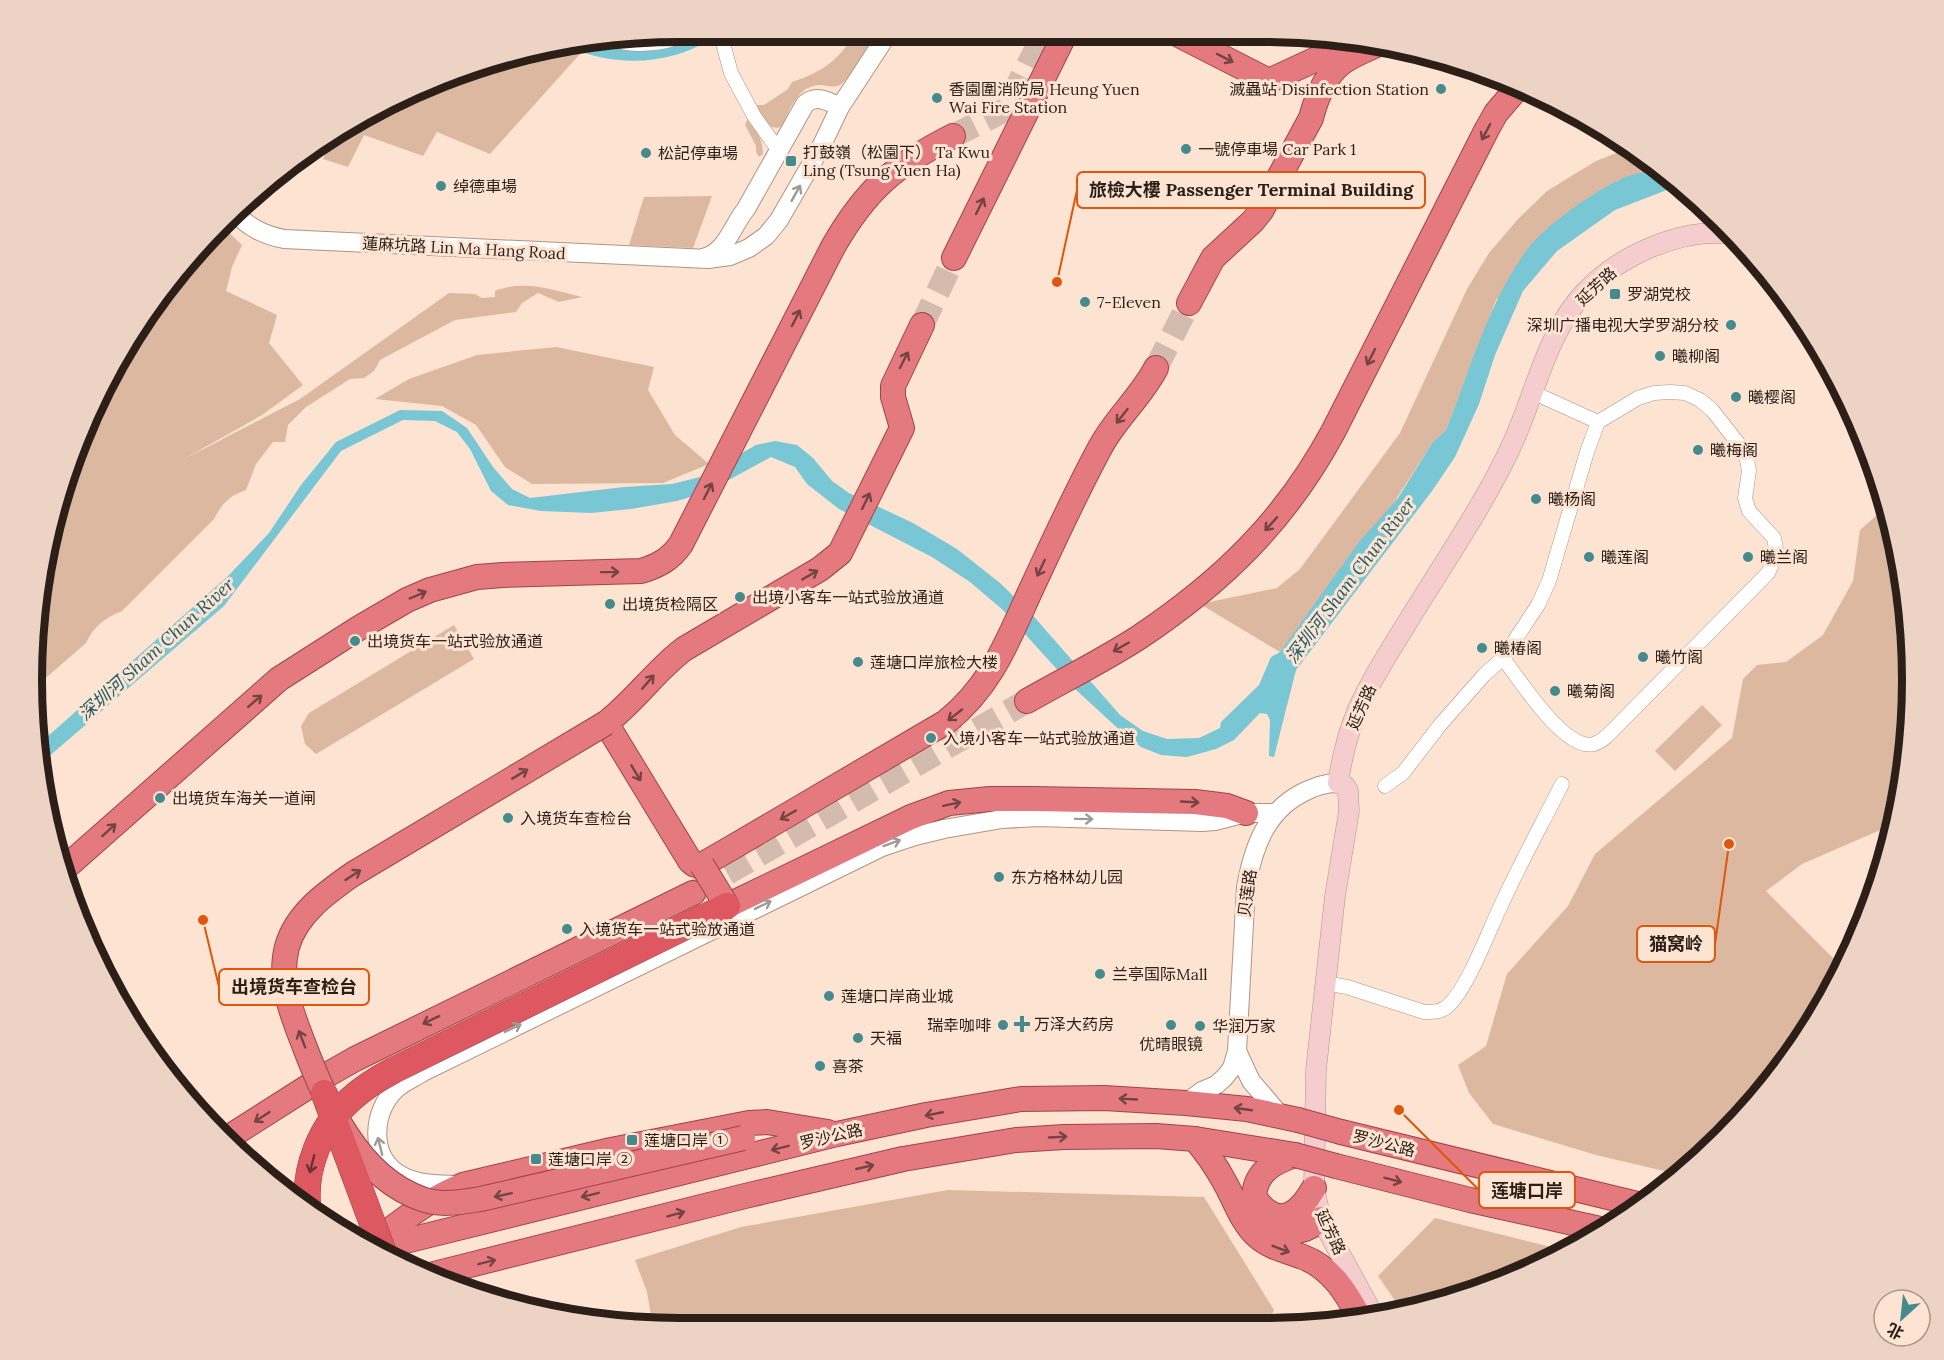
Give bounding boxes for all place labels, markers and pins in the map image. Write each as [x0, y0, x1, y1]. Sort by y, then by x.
place label: 香園圍消防局 Heung Yuen Wai Fire Station [949, 79, 1140, 117]
place label: 滅蟲站 Disinfection Station [1229, 79, 1429, 99]
marker: 滅蟲站 Disinfection Station [1434, 82, 1448, 96]
marker: 香園圍消防局 Heung Yuen Wai Fire Station [930, 91, 944, 105]
place label: 一號停車場 Car Park 1 [1198, 139, 1356, 159]
place label: 打鼓嶺（松園下） Ta Kwu Ling (Tsung Yuen Ha) [803, 142, 990, 181]
marker: 一號停車場 Car Park 1 [1179, 142, 1193, 156]
place label: 松記停車場 [658, 143, 738, 163]
marker: 松記停車場 [639, 146, 653, 160]
marker: 打鼓嶺（松園下） Ta Kwu Ling (Tsung Yuen Ha) [784, 154, 798, 168]
callout: 旅檢大樓 Passenger Terminal Building [1077, 172, 1425, 208]
place label: 绰德車場 [453, 176, 517, 196]
marker: 绰德車場 [434, 179, 448, 193]
place label: 罗湖党校 [1627, 284, 1691, 304]
marker: 罗湖党校 [1608, 287, 1622, 301]
place label: 7-Eleven [1097, 292, 1161, 312]
marker: 7-Eleven [1078, 295, 1092, 309]
place label: 深圳广播电视大学罗湖分校 [1527, 315, 1719, 335]
marker: 深圳广播电视大学罗湖分校 [1724, 318, 1738, 332]
place label: 曦柳阁 [1672, 346, 1720, 366]
marker: 曦柳阁 [1653, 349, 1667, 363]
place label: 曦樱阁 [1748, 387, 1796, 407]
marker: 曦樱阁 [1729, 390, 1743, 404]
place label: 曦梅阁 [1710, 440, 1758, 460]
marker: 曦梅阁 [1691, 443, 1705, 457]
place label: 曦杨阁 [1548, 489, 1596, 509]
marker: 曦杨阁 [1529, 492, 1543, 506]
place label: 曦莲阁 [1601, 547, 1649, 567]
place label: 曦兰阁 [1760, 547, 1808, 567]
marker: 曦莲阁 [1582, 550, 1596, 564]
marker: 曦兰阁 [1741, 550, 1755, 564]
place label: 出境小客车一站式验放通道 [752, 587, 944, 607]
marker: 出境小客车一站式验放通道 [733, 590, 747, 604]
place label: 出境货检隔区 [622, 594, 718, 614]
marker: 出境货检隔区 [603, 597, 617, 611]
place label: 出境货车一站式验放通道 [367, 631, 543, 651]
marker: 出境货车一站式验放通道 [348, 634, 362, 648]
place label: 曦椿阁 [1494, 638, 1542, 658]
marker: 曦椿阁 [1475, 641, 1489, 655]
place label: 曦竹阁 [1655, 647, 1703, 667]
marker: 曦竹阁 [1636, 650, 1650, 664]
place label: 莲塘口岸旅检大楼 [870, 652, 998, 672]
marker: 莲塘口岸旅检大楼 [851, 655, 865, 669]
place label: 曦菊阁 [1567, 681, 1615, 701]
marker: 曦菊阁 [1548, 684, 1562, 698]
place label: 入境小客车一站式验放通道 [943, 728, 1135, 748]
marker: 入境小客车一站式验放通道 [924, 731, 938, 745]
place label: 出境货车海关一道闸 [172, 788, 316, 808]
marker: 出境货车海关一道闸 [153, 791, 167, 805]
place label: 入境货车查检台 [520, 808, 632, 828]
marker: 入境货车查检台 [501, 811, 515, 825]
place label: 东方格林幼儿园 [1011, 867, 1123, 887]
marker: 东方格林幼儿园 [992, 870, 1006, 884]
place label: 入境货车一站式验放通道 [579, 919, 755, 939]
marker: 入境货车一站式验放通道 [560, 922, 574, 936]
callout: 猫窝岭 [1637, 926, 1715, 962]
place label: 兰亭国际Mall [1112, 964, 1208, 984]
marker: 兰亭国际Mall [1093, 967, 1107, 981]
callout: 出境货车查检台 [219, 969, 369, 1005]
place label: 莲塘口岸商业城 [841, 986, 953, 1006]
marker: 莲塘口岸商业城 [822, 989, 836, 1003]
place label: 万泽大药房 [1034, 1014, 1114, 1034]
place label: 瑞幸咖啡 [927, 1015, 991, 1035]
place label: 华润万家 [1212, 1016, 1276, 1036]
marker: 万泽大药房 [1015, 1017, 1029, 1031]
marker: 瑞幸咖啡 [996, 1018, 1010, 1032]
marker: 优晴眼镜 [1164, 1018, 1178, 1032]
marker: 华润万家 [1193, 1019, 1207, 1033]
place label: 天福 [870, 1028, 902, 1048]
marker: 天福 [851, 1031, 865, 1045]
place label: 优晴眼镜 [1139, 1034, 1203, 1054]
place label: 喜茶 [832, 1056, 864, 1076]
marker: 喜茶 [813, 1059, 827, 1073]
place label: 莲塘口岸 ① [644, 1130, 728, 1150]
marker: 莲塘口岸 ① [625, 1133, 639, 1147]
place label: 莲塘口岸 ② [548, 1149, 632, 1169]
marker: 莲塘口岸 ② [529, 1152, 543, 1166]
callout: 莲塘口岸 [1479, 1172, 1575, 1208]

